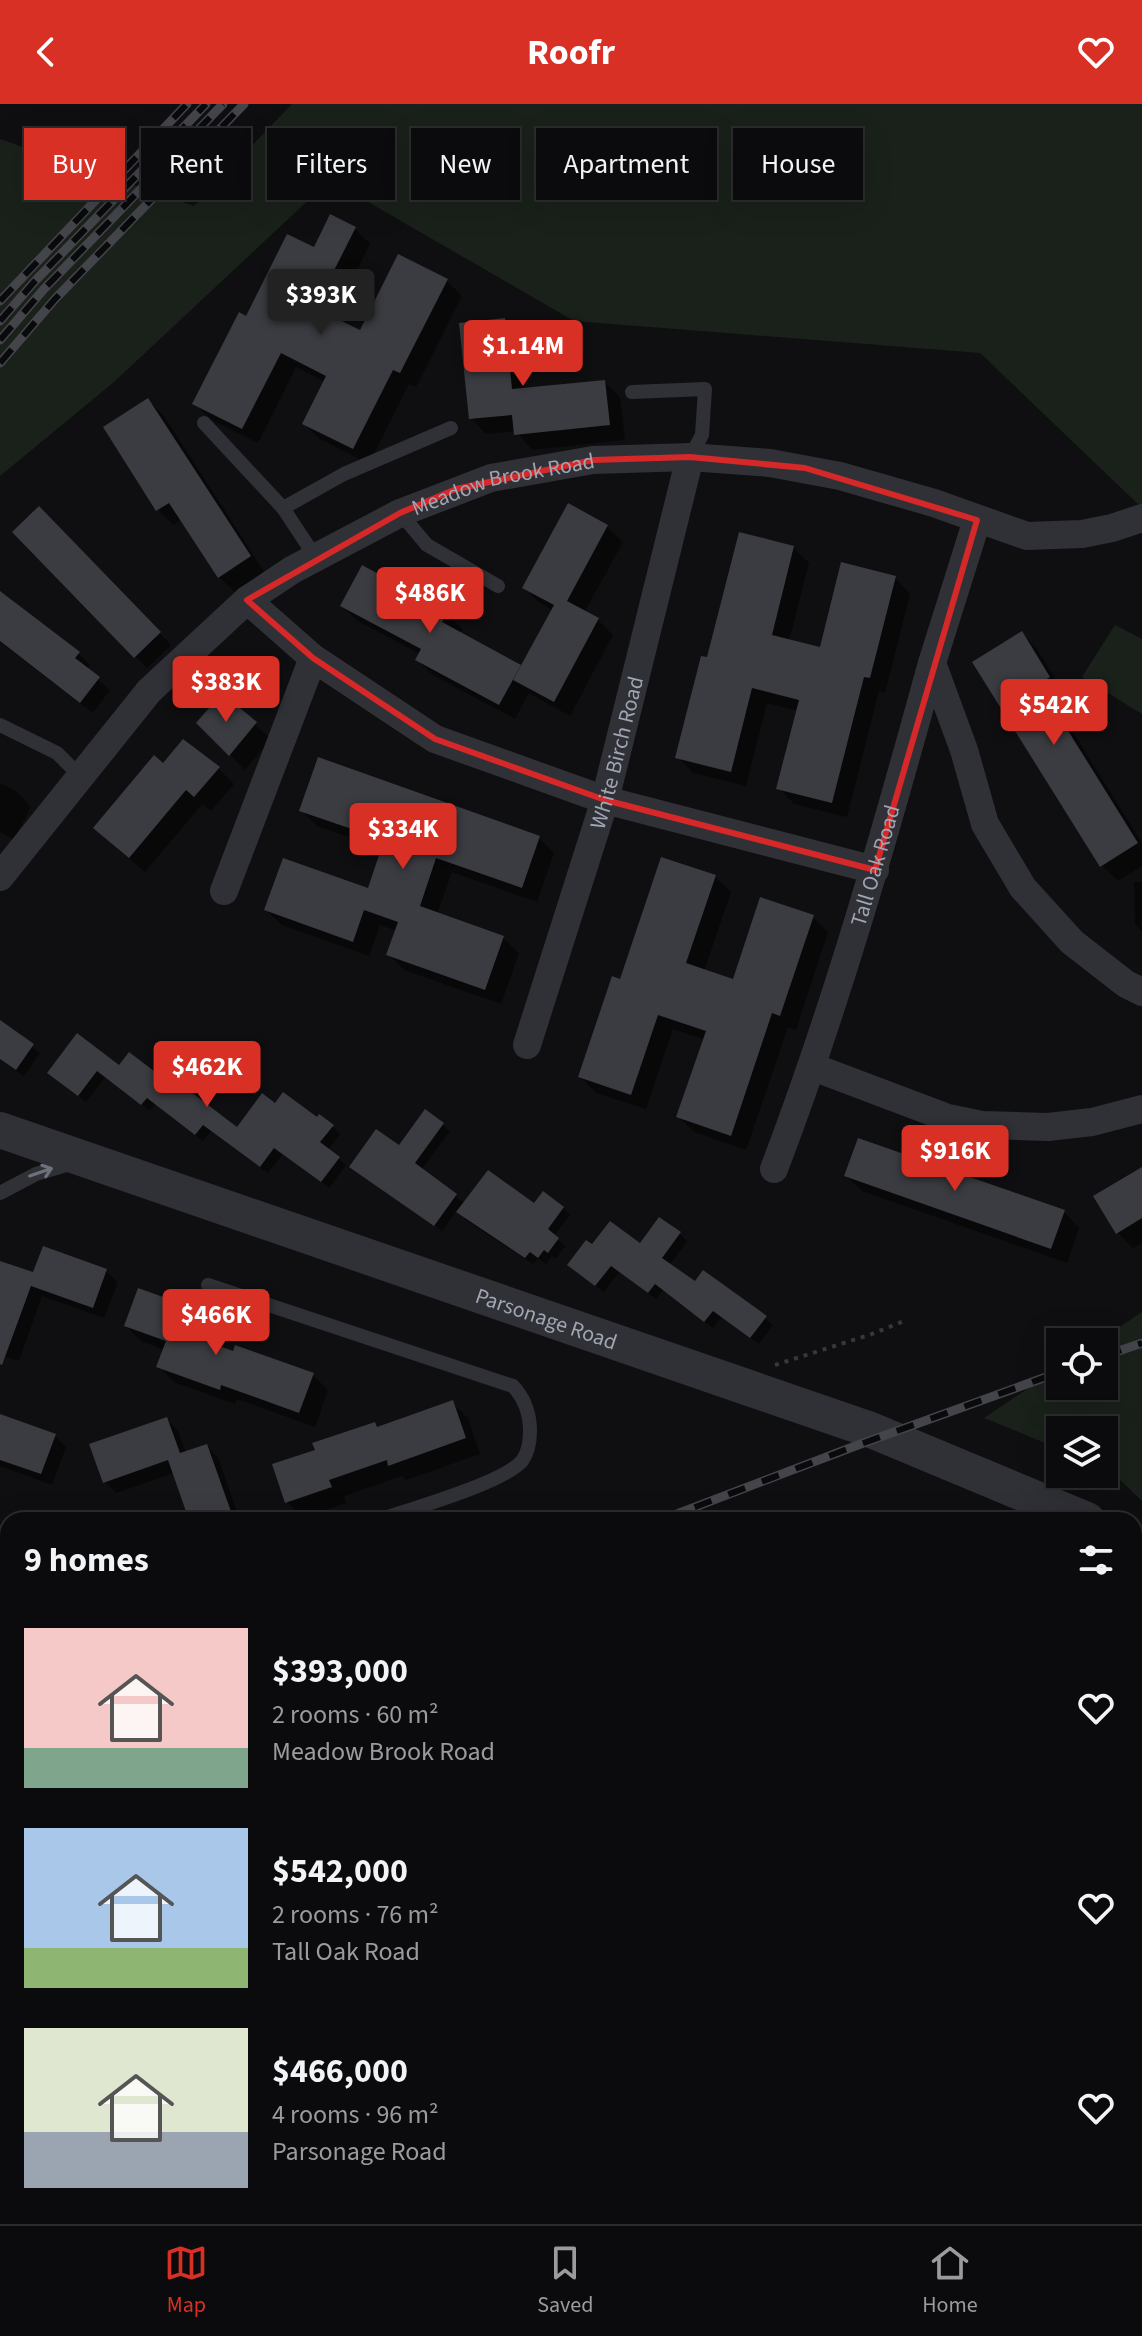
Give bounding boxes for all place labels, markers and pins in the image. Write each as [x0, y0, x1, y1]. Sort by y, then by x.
pin: $393K [265, 269, 377, 337]
pin: $1.14M [458, 320, 588, 388]
pin: $486K [374, 567, 486, 635]
pin: $383K [170, 656, 282, 724]
pin: $542K [998, 679, 1110, 747]
pin: $334K [347, 803, 459, 871]
pin: $462K [151, 1041, 263, 1109]
pin: $916K [899, 1125, 1011, 1193]
pin: $466K [160, 1289, 272, 1357]

